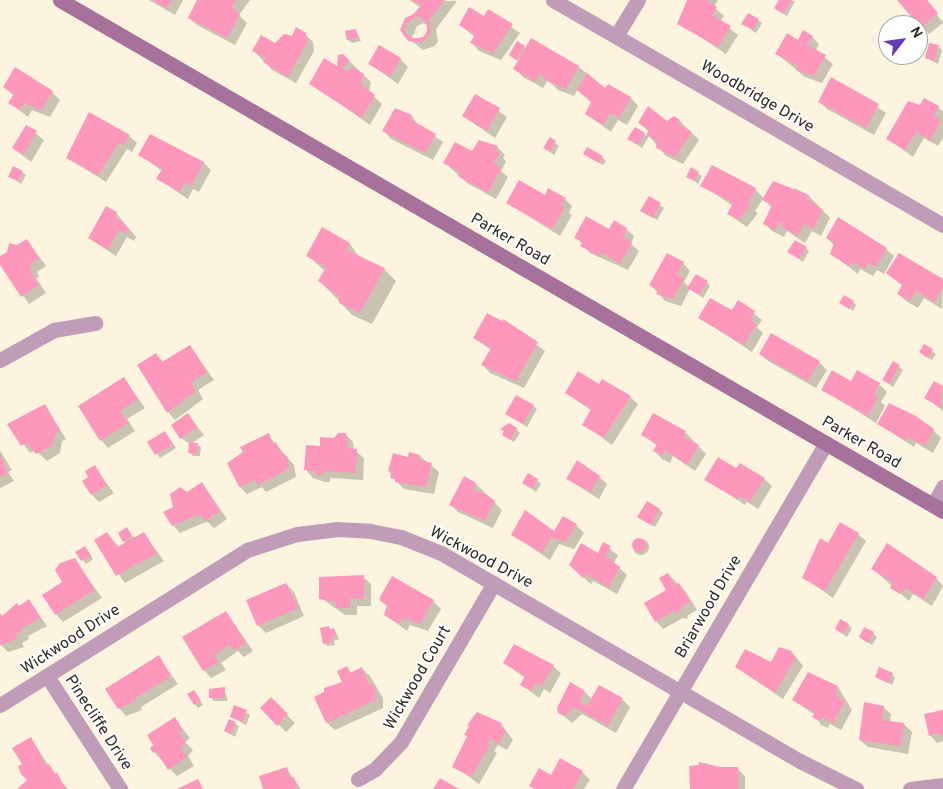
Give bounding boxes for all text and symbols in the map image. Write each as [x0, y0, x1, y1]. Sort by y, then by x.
north arrow [878, 15, 928, 65]
text: N [906, 24, 925, 41]
street label: Woodbridge Drive [697, 57, 817, 137]
street label: Parker Road [467, 210, 553, 270]
street label: Parker Road [818, 413, 904, 473]
street label: Wickwood Drive [426, 523, 536, 593]
street label: Briarwood Drive [672, 552, 746, 662]
street label: Wickwood Drive [18, 601, 124, 679]
street label: Wickwood Court [380, 622, 456, 734]
street label: Pinecliffe Drive [60, 672, 136, 774]

